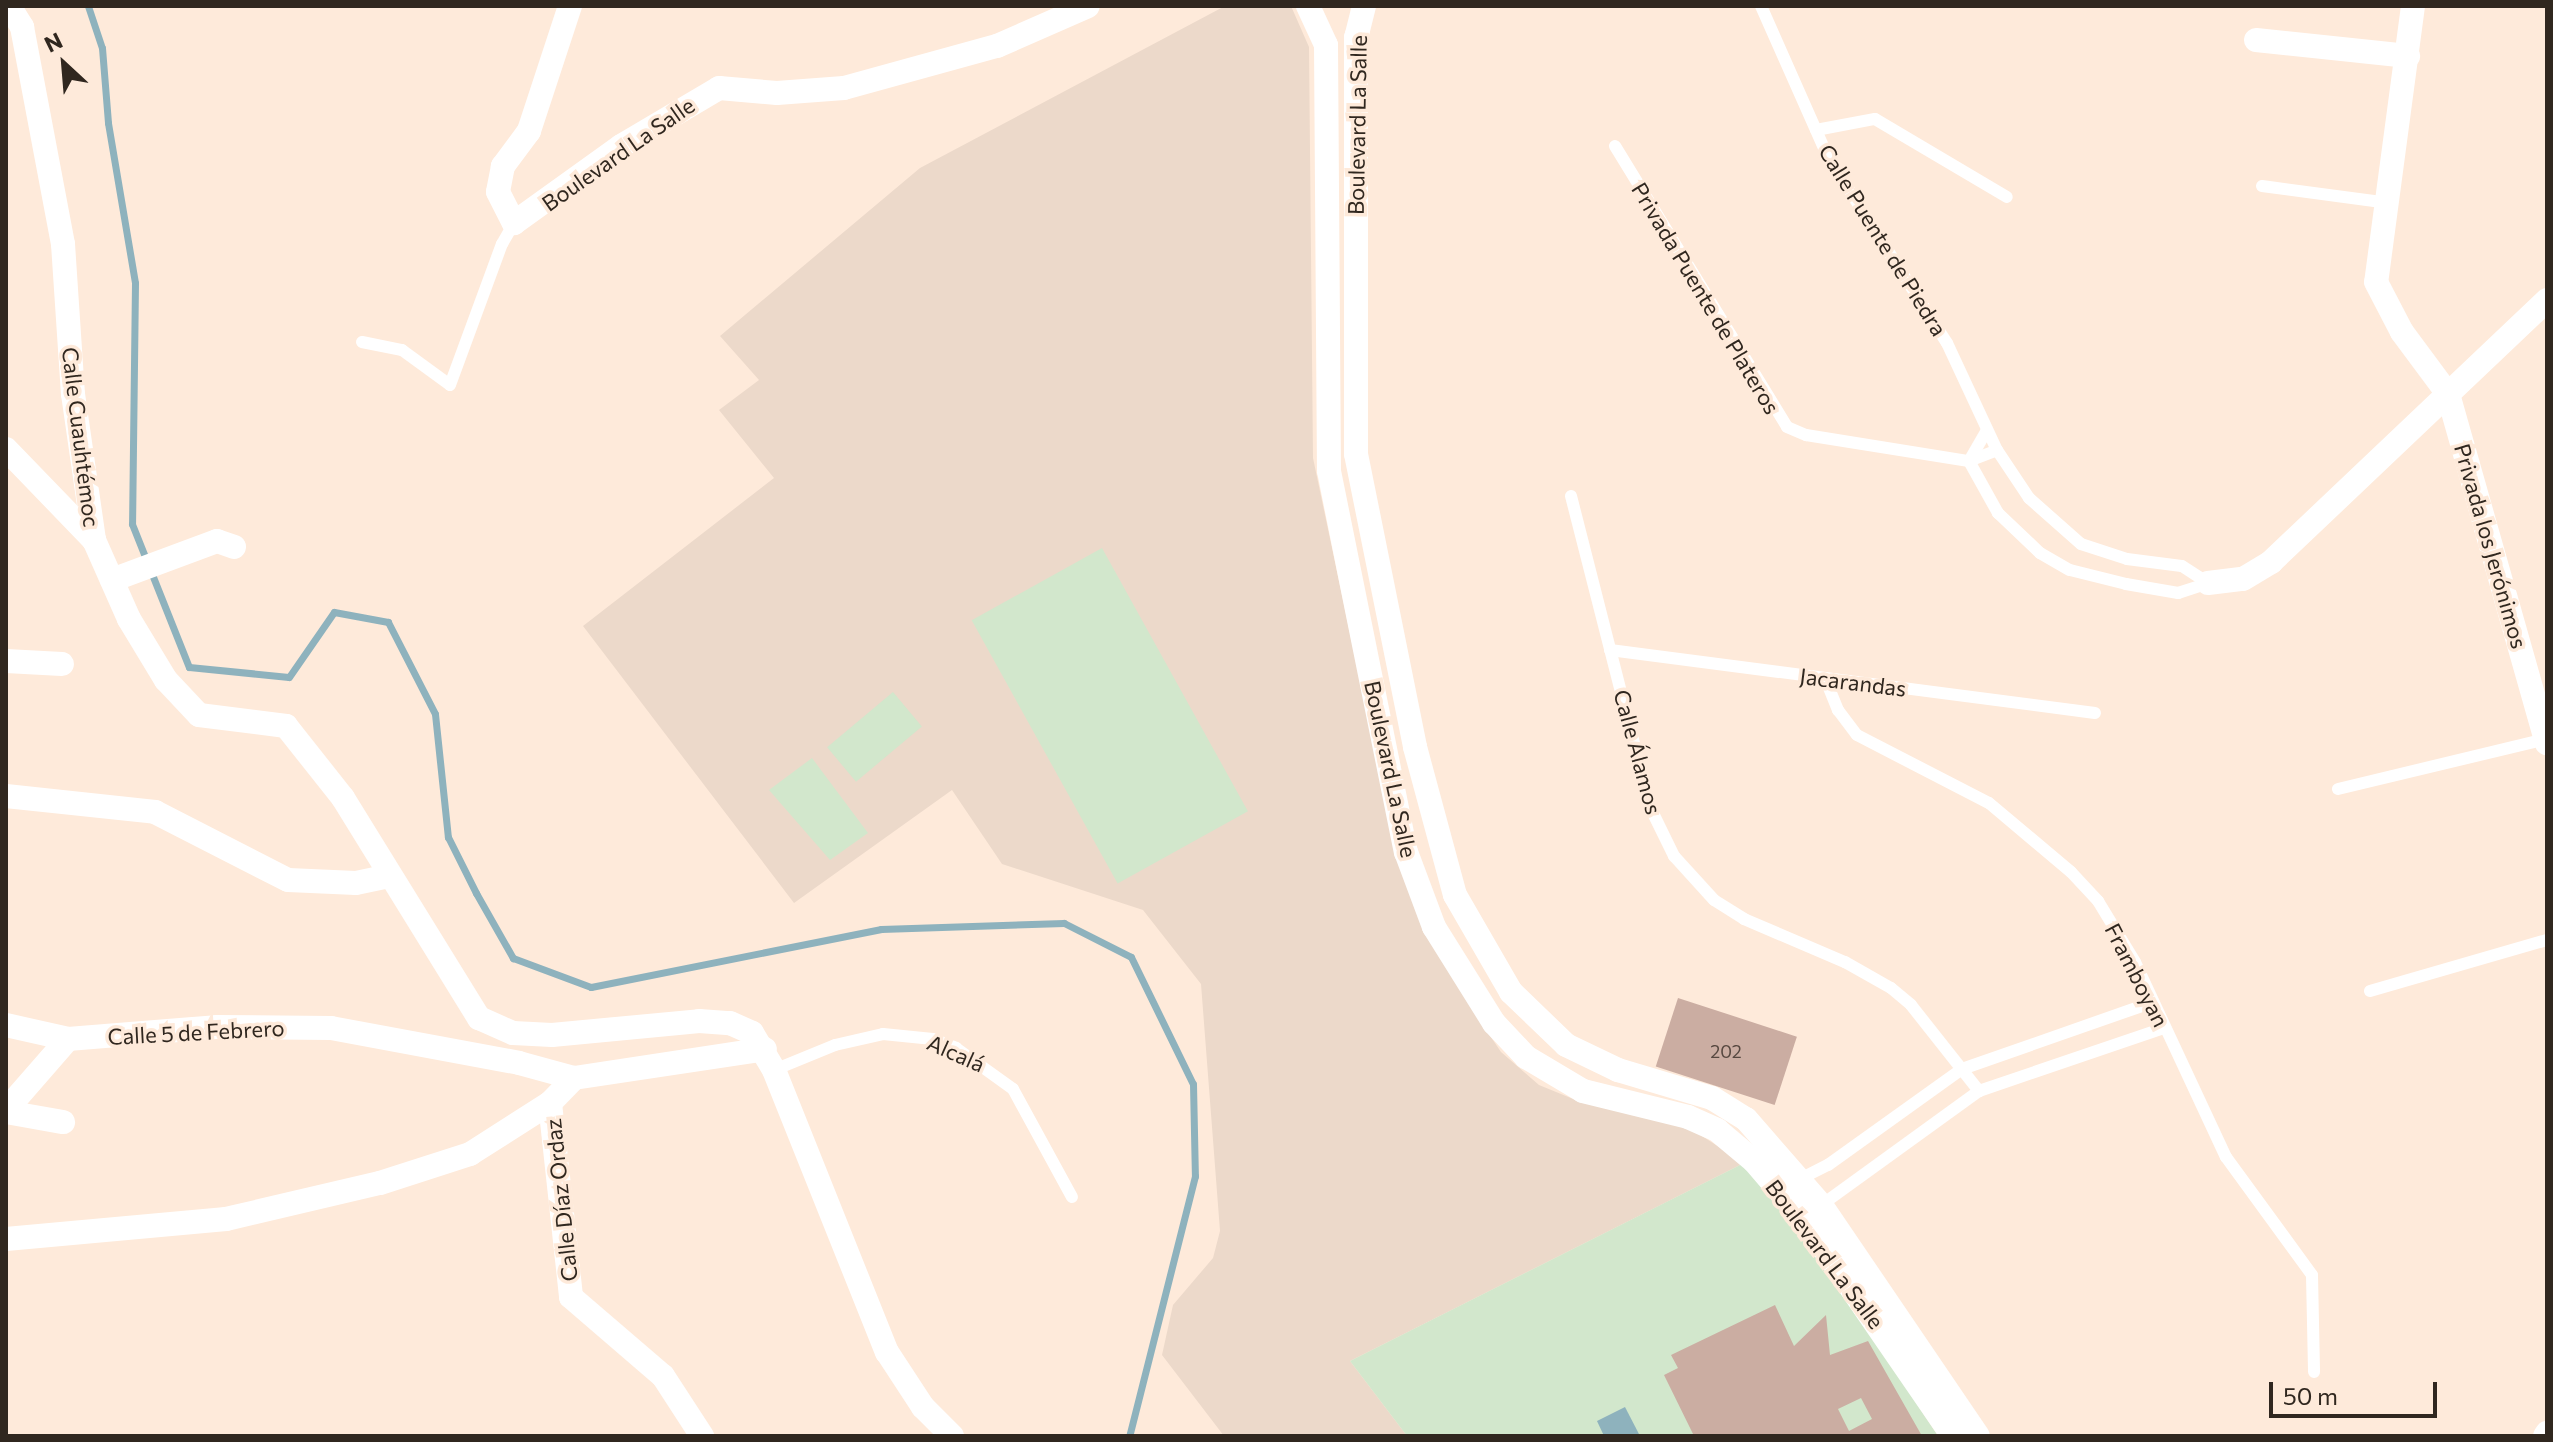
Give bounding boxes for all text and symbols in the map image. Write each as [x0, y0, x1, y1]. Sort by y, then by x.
north arrow [24, 24, 104, 104]
text: N [40, 26, 67, 58]
street label: Boulevard La Salle [1342, 35, 1372, 215]
street label: Boulevard La Salle [537, 92, 699, 216]
street label: Calle Puente de Piedra [1813, 139, 1953, 341]
street label: Privada Puente de Plateros [1626, 177, 1786, 419]
street label: Calle Cuauhtémoc [57, 346, 105, 528]
street label: Privada los Jerónimos [2449, 441, 2533, 651]
street label: Jacarandas [1798, 662, 1908, 702]
street label: Boulevard La Salle [1359, 678, 1423, 860]
street label: Calle Álamos [1609, 687, 1667, 817]
street label: Framboyan [2100, 919, 2174, 1031]
street label: Calle 5 de Febrero [107, 1014, 285, 1050]
street label: Alcalá [923, 1029, 989, 1077]
house number: 202 [1710, 1040, 1742, 1062]
street label: Calle Díaz Ordaz [539, 1117, 583, 1283]
street label: Boulevard La Salle [1760, 1174, 1890, 1334]
scale bar [2273, 1366, 2441, 1416]
text: 50 m [2283, 1381, 2338, 1410]

